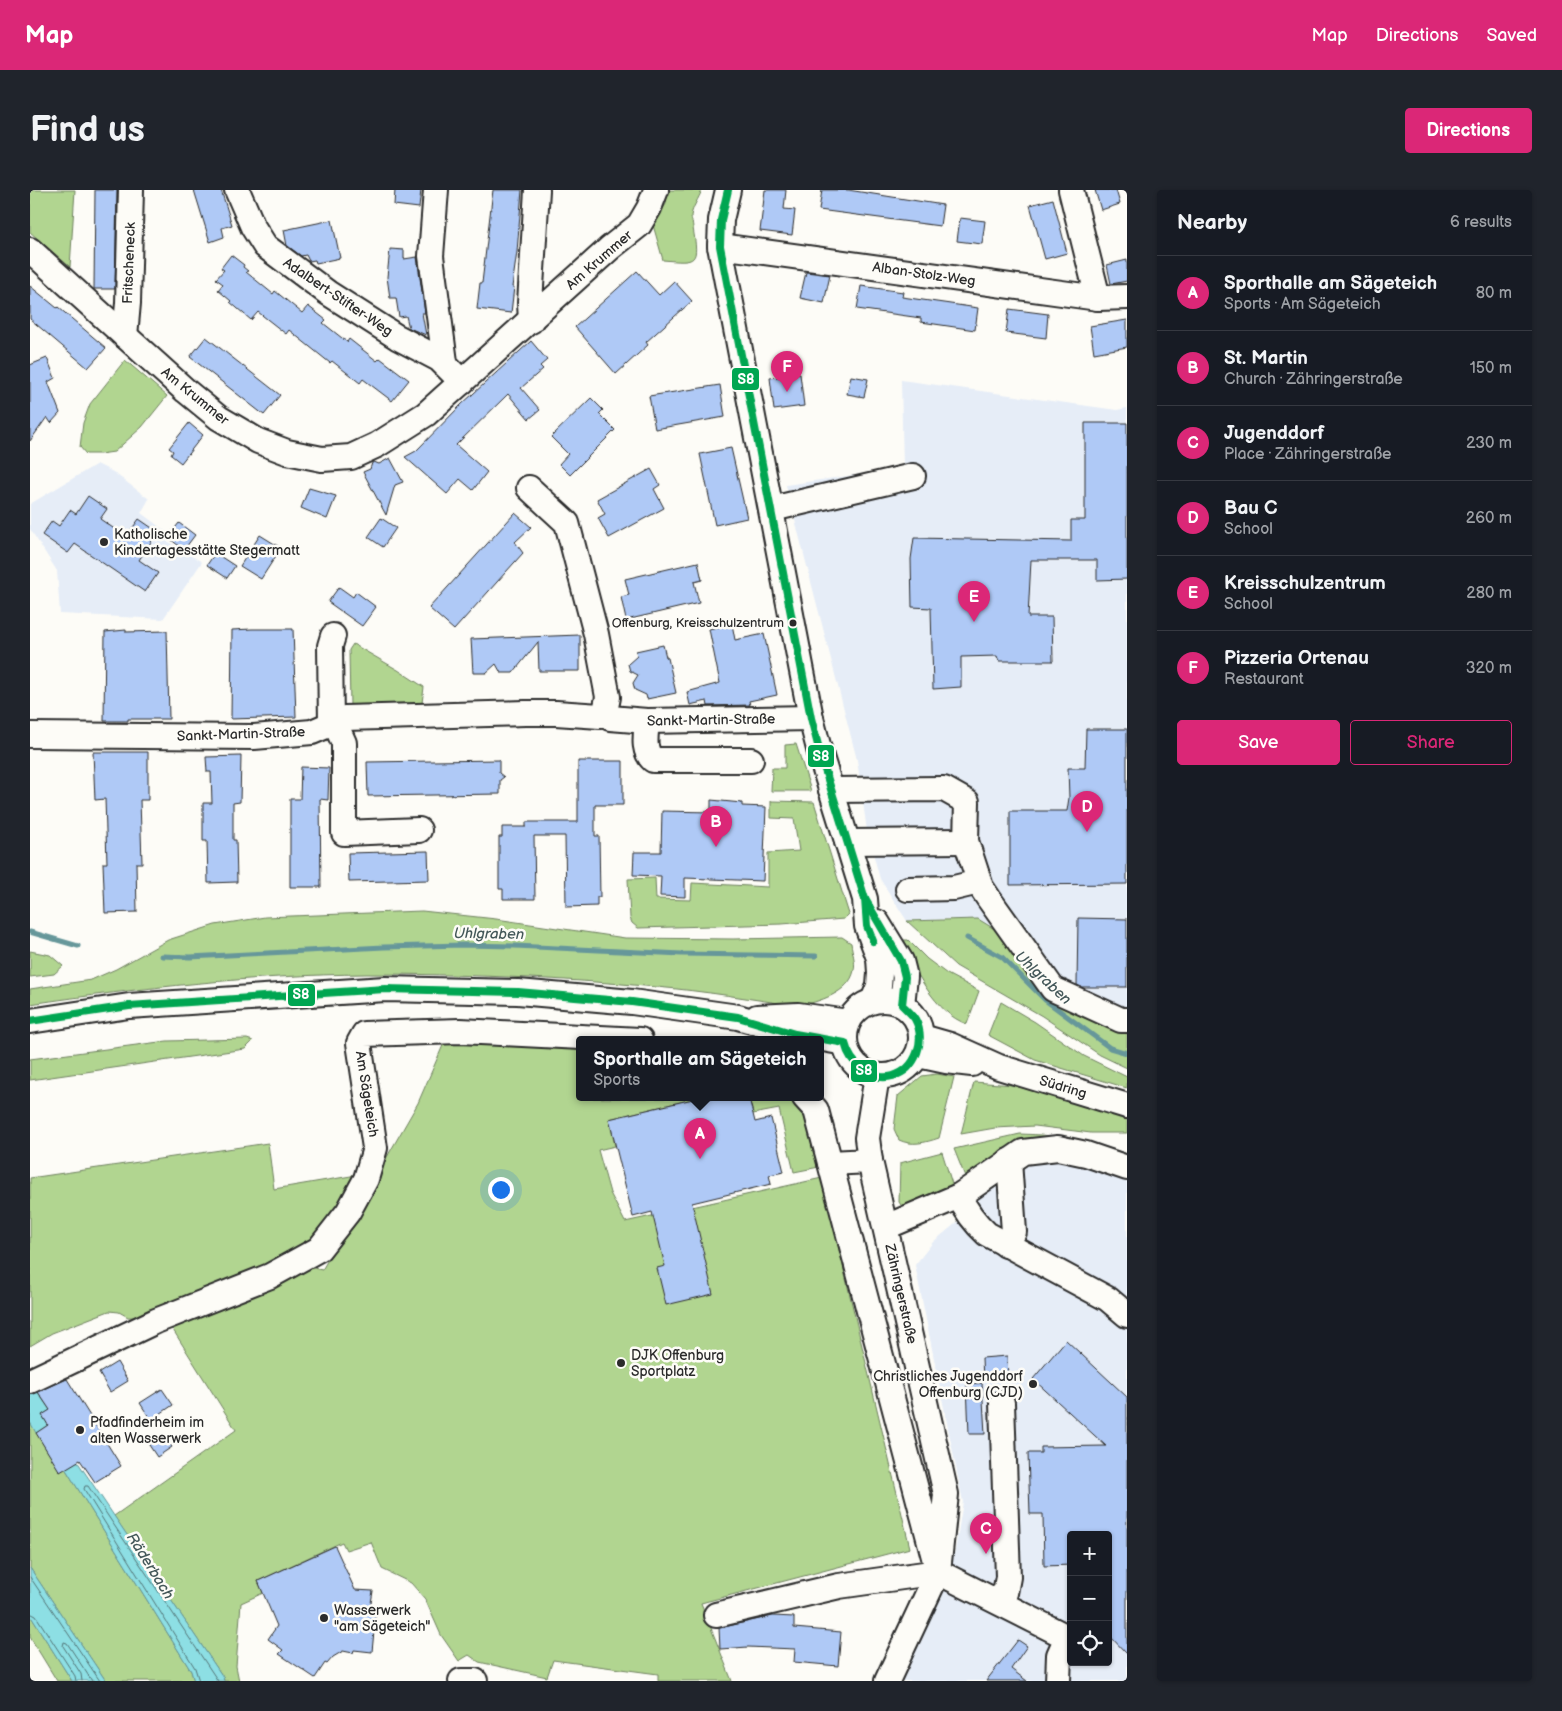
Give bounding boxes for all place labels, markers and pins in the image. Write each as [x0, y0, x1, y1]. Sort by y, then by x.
pin: F [771, 351, 803, 392]
place label: Katholische Kindertagesstätte Stegermatt [114, 526, 300, 559]
marker: Katholische Kindertagesstätte Stegermatt [98, 536, 110, 548]
pin: E [958, 581, 990, 622]
place label: Offenburg, Kreisschulzentrum [612, 615, 784, 631]
marker: Offenburg, Kreisschulzentrum [788, 618, 798, 628]
pin: D [1071, 791, 1103, 832]
pin: B [700, 806, 732, 847]
pin: A [684, 1118, 716, 1159]
place label: DJK Offenburg Sportplatz [631, 1347, 724, 1380]
marker: DJK Offenburg Sportplatz [615, 1357, 627, 1369]
place label: Christliches Jugenddorf Offenburg (CJD) [873, 1368, 1024, 1401]
marker: Christliches Jugenddorf Offenburg (CJD) [1027, 1378, 1039, 1390]
place label: Pfadfinderheim im alten Wasserwerk [90, 1414, 204, 1447]
marker: Pfadfinderheim im alten Wasserwerk [74, 1424, 86, 1436]
pin: C [970, 1513, 1002, 1554]
place label: Wasserwerk "am Sägeteich" [334, 1602, 430, 1635]
marker: Wasserwerk "am Sägeteich" [318, 1612, 330, 1624]

